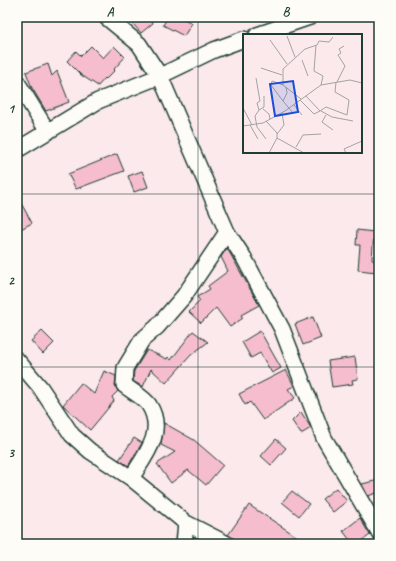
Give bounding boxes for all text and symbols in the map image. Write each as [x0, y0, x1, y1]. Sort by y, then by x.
text: A [107, 4, 115, 20]
text: B [283, 4, 291, 20]
inset map [243, 34, 362, 153]
text: 1 [8, 101, 16, 117]
text: 2 [8, 273, 15, 289]
text: 3 [8, 445, 15, 461]

